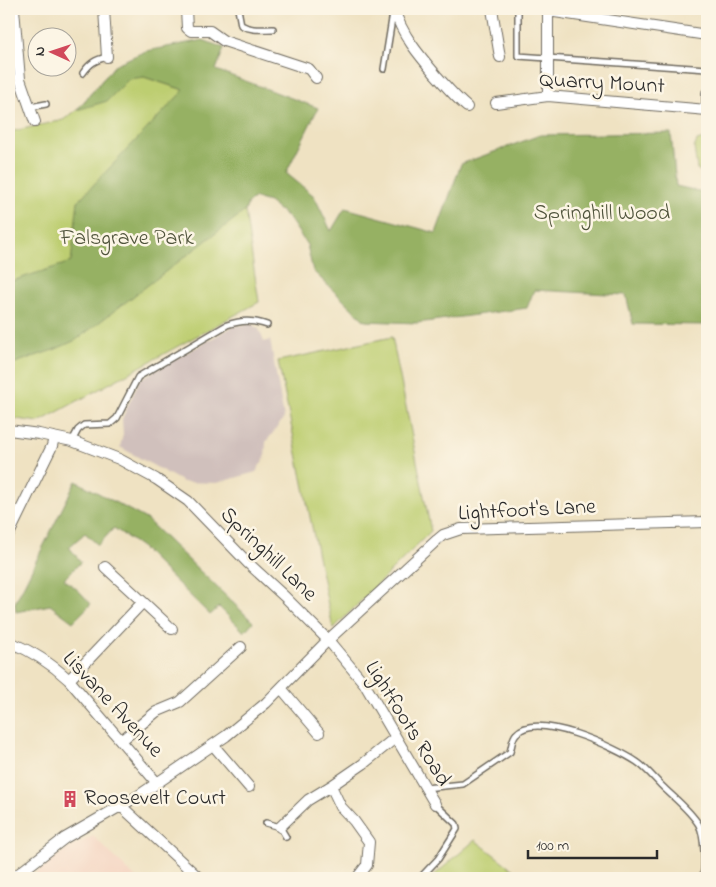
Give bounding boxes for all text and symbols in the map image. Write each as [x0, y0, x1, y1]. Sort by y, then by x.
north arrow [28, 28, 78, 78]
text: N [30, 46, 51, 57]
street label: Quarry Mount [538, 65, 666, 104]
park label: Springhill Wood [534, 198, 670, 231]
park label: Falsgrave Park [59, 223, 194, 256]
street label: Lightfoot's Lane [457, 491, 597, 532]
street label: Springhill Lane [211, 500, 324, 611]
street label: Lisvane Avenue [54, 644, 170, 766]
street label: Lightfoots Road [355, 655, 458, 794]
place label: Roosevelt Court [84, 783, 227, 815]
building icon: Roosevelt Court [60, 789, 80, 809]
scale bar [528, 827, 657, 859]
text: 100 m [536, 835, 569, 857]

